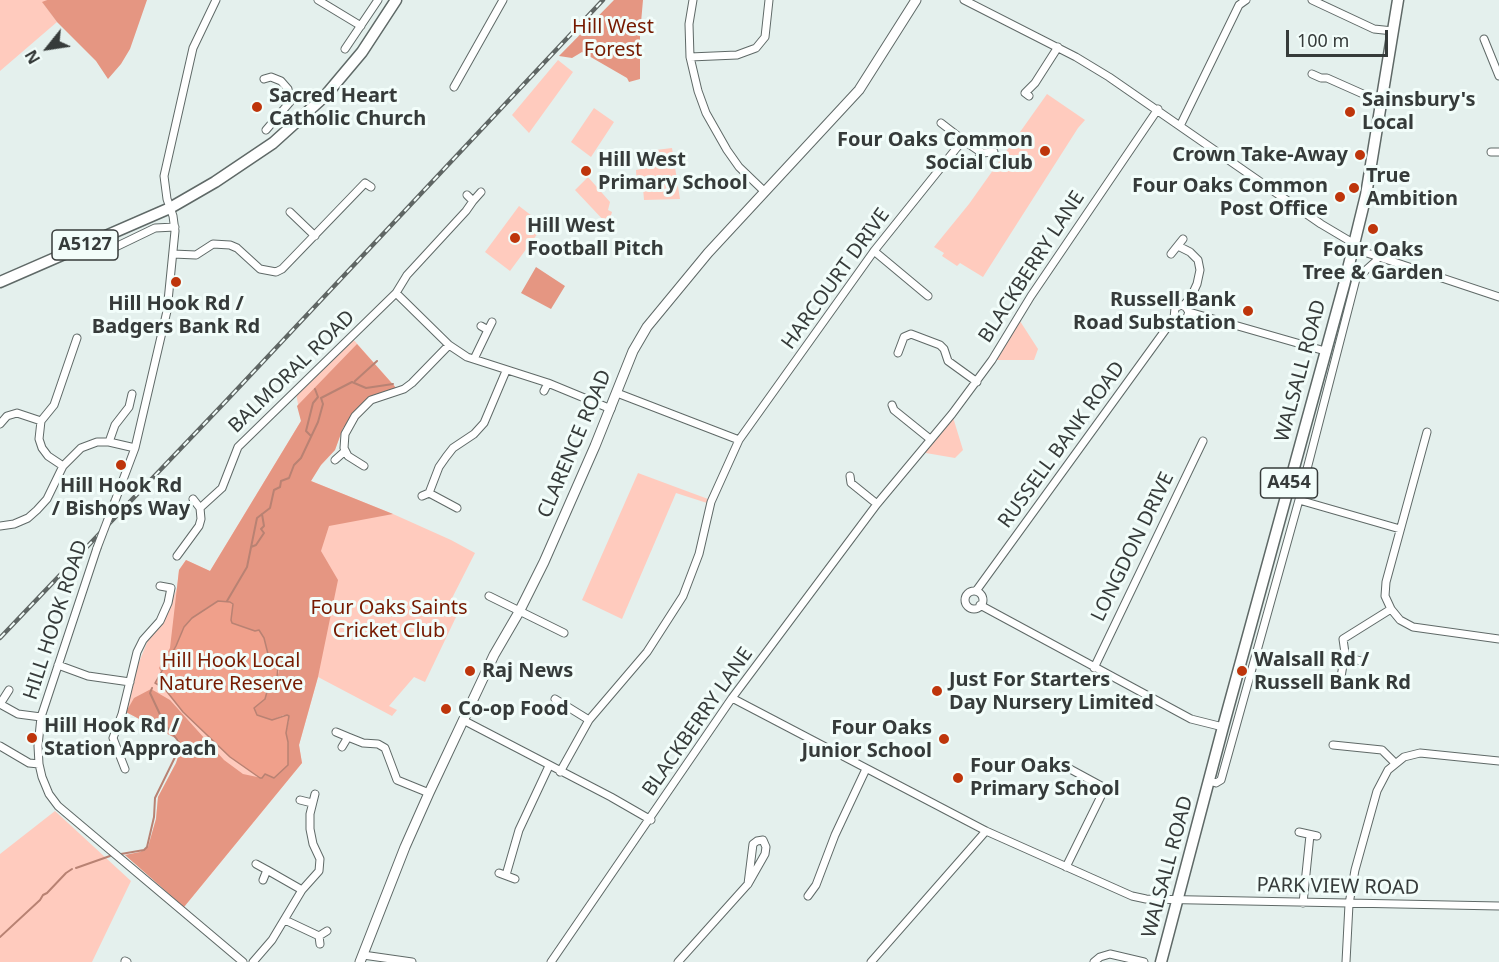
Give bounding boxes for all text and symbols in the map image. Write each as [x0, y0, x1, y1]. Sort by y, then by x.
park label: Hill West Forest [572, 15, 654, 62]
north arrow [18, 18, 78, 78]
scale bar [1289, 18, 1391, 56]
text: 100 m [1297, 28, 1349, 52]
text: N [20, 46, 45, 68]
place label: Sacred Heart Catholic Church [269, 84, 426, 131]
place label: Sainsbury's Local [1362, 88, 1476, 135]
marker: Sacred Heart Catholic Church [250, 100, 264, 114]
marker: Sainsbury's Local [1343, 105, 1357, 119]
place label: Four Oaks Common Social Club [837, 128, 1033, 175]
place label: Crown Take-Away [1172, 143, 1348, 167]
marker: Four Oaks Common Social Club [1038, 144, 1052, 158]
place label: Hill West Primary School [598, 148, 748, 195]
marker: Crown Take-Away [1353, 148, 1367, 162]
marker: Hill West Primary School [579, 164, 593, 178]
place label: True Ambition [1366, 164, 1458, 211]
place label: Four Oaks Common Post Office [1132, 174, 1328, 221]
marker: True Ambition [1347, 181, 1361, 195]
street label: BLACKBERRY LANE [974, 187, 1090, 347]
marker: Four Oaks Common Post Office [1333, 190, 1347, 204]
street label: HARCOURT DRIVE [777, 204, 895, 354]
place label: Hill West Football Pitch [527, 214, 664, 261]
marker: Four Oaks Tree & Garden [1366, 222, 1380, 236]
road number: A5127 [52, 230, 118, 260]
marker: Hill West Football Pitch [508, 231, 522, 245]
place label: Four Oaks Tree & Garden [1303, 238, 1443, 285]
marker: Hill Hook Rd / Badgers Bank Rd [169, 275, 183, 289]
place label: Russell Bank Road Substation [1073, 288, 1236, 335]
place label: Hill Hook Rd / Badgers Bank Rd [92, 292, 260, 339]
street label: WALSALL ROAD [1271, 297, 1331, 445]
marker: Russell Bank Road Substation [1241, 304, 1255, 318]
street label: BALMORAL ROAD [224, 306, 360, 438]
street label: RUSSELL BANK ROAD [994, 357, 1130, 533]
street label: CLARENCE ROAD [533, 366, 617, 522]
marker: Hill Hook Rd / Bishops Way [114, 458, 128, 472]
street label: LONGDON DRIVE [1086, 468, 1180, 626]
road number: A454 [1260, 468, 1318, 498]
place label: Hill Hook Rd / Bishops Way [52, 474, 190, 521]
street label: HILL HOOK ROAD [19, 537, 93, 703]
park label: Four Oaks Saints Cricket Club [310, 596, 468, 643]
street label: BLACKBERRY LANE [638, 643, 758, 801]
place label: Walsall Rd / Russell Bank Rd [1254, 648, 1411, 695]
park label: Hill Hook Local Nature Reserve [159, 649, 303, 696]
place label: Raj News [482, 659, 573, 683]
marker: Raj News [463, 664, 477, 678]
marker: Walsall Rd / Russell Bank Rd [1235, 664, 1249, 678]
place label: Just For Starters Day Nursery Limited [949, 668, 1154, 715]
marker: Just For Starters Day Nursery Limited [930, 684, 944, 698]
place label: Co-op Food [458, 697, 569, 721]
marker: Co-op Food [439, 702, 453, 716]
place label: Hill Hook Rd / Station Approach [44, 714, 216, 761]
place label: Four Oaks Junior School [801, 716, 932, 763]
marker: Hill Hook Rd / Station Approach [25, 731, 39, 745]
marker: Four Oaks Junior School [937, 732, 951, 746]
place label: Four Oaks Primary School [970, 754, 1120, 801]
marker: Four Oaks Primary School [951, 771, 965, 785]
street label: WALSALL ROAD [1138, 793, 1198, 941]
street label: PARK VIEW ROAD [1256, 874, 1420, 900]

